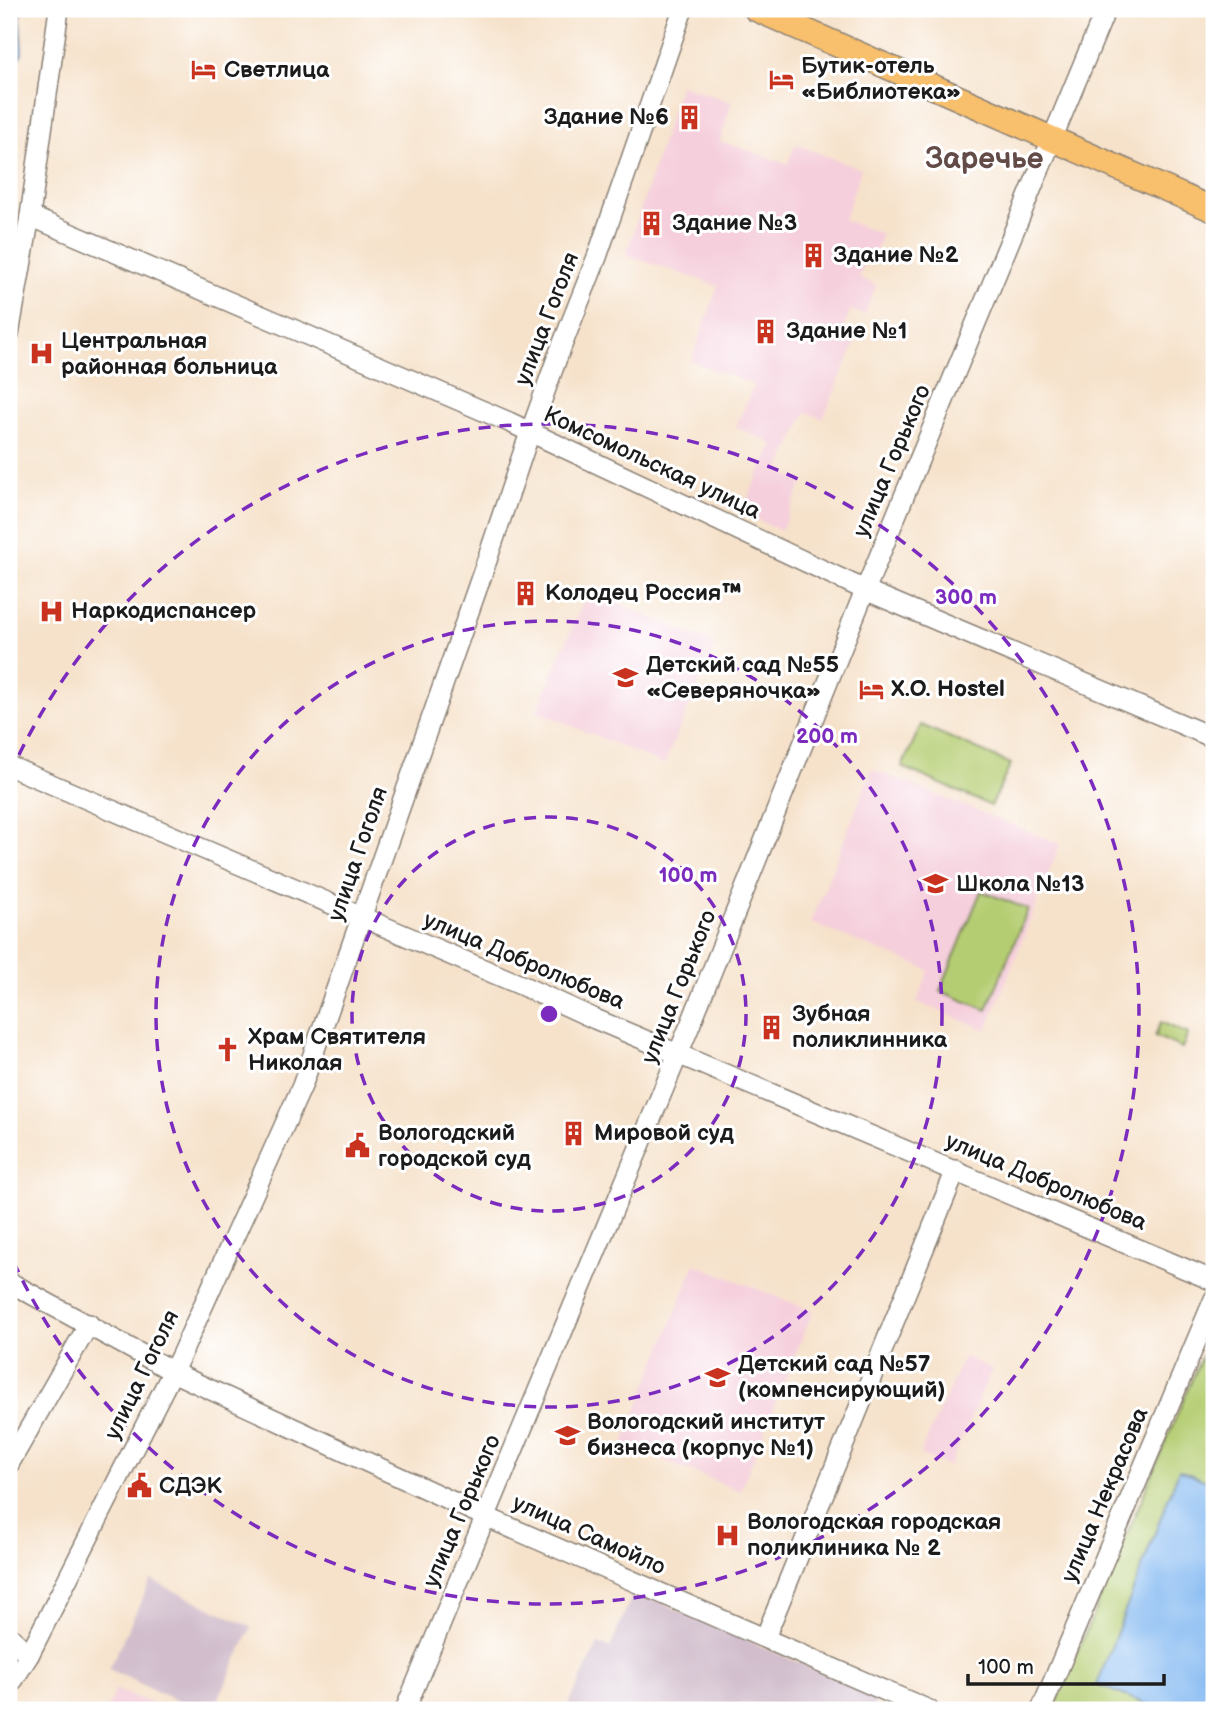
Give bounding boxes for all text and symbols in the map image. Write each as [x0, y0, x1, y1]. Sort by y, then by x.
place label: Бутик-отель «Библиотека» [801, 52, 961, 106]
hotel icon: Светлица [190, 56, 218, 84]
place label: Светлица [224, 56, 330, 84]
hotel icon: Бутик-отель «Библиотека» [767, 65, 795, 93]
place label: Здание №6 [543, 103, 669, 131]
building icon: Здание №6 [675, 103, 703, 131]
district label: Заречье [925, 141, 1043, 177]
building icon: Здание №3 [638, 209, 666, 237]
place label: Здание №3 [672, 209, 797, 237]
building icon: Здание №2 [799, 241, 827, 269]
place label: Здание №2 [833, 241, 959, 269]
street label: улица Гоголя [509, 248, 585, 390]
building icon: Здание №1 [752, 317, 780, 345]
place label: Здание №1 [786, 317, 907, 345]
place label: Центральная районная больница [61, 327, 278, 381]
hospital icon: Центральная районная больница [27, 340, 55, 368]
street label: улица Горького [847, 380, 937, 542]
street label: Комсомольская улица [539, 400, 765, 526]
building icon: Колодец Россия™ [511, 579, 539, 607]
place label: Колодец Россия™ [545, 579, 741, 607]
text: 300 m [935, 585, 997, 610]
hospital icon: Наркодиспансер [37, 597, 65, 625]
place label: Наркодиспансер [71, 597, 256, 625]
place label: Детский сад №55 «Северяночка» [646, 651, 839, 705]
school or university icon: Детский сад №55 «Северяночка» [612, 664, 640, 692]
hotel icon: X.O. Hostel [857, 675, 885, 703]
place label: X.O. Hostel [891, 675, 1005, 703]
text: 200 m [796, 724, 858, 749]
street label: улица Гоголя [322, 783, 394, 925]
text: 100 m [659, 863, 717, 888]
school or university icon: Школа №13 [922, 870, 950, 898]
place label: Школа №13 [956, 870, 1084, 898]
street label: улица Добролюбова [419, 906, 629, 1016]
street label: улица Горького [635, 906, 723, 1068]
place label: Зубная поликлинника [792, 1000, 948, 1054]
centre of rings [537, 1002, 561, 1026]
building icon: Зубная поликлинника [758, 1013, 786, 1041]
place label: Храм Святителя Николая [247, 1023, 426, 1077]
church icon: Храм Святителя Николая [214, 1036, 242, 1064]
place label: Вологодский городской суд [378, 1119, 531, 1173]
building icon: Мировой суд [560, 1119, 588, 1147]
place label: Мировой суд [594, 1119, 734, 1147]
street label: улица Добролюбова [941, 1127, 1151, 1237]
public building icon: Вологодский городской суд [344, 1132, 372, 1160]
street label: улица Гоголя [99, 1306, 185, 1444]
place label: Детский сад №57 (компенсирующий) [738, 1350, 946, 1404]
school or university icon: Детский сад №57 (компенсирующий) [704, 1363, 732, 1391]
street label: улица Некрасова [1055, 1403, 1155, 1587]
place label: Вологодский институт бизнеса (корпус №1) [587, 1408, 825, 1462]
school or university icon: Вологодский институт бизнеса (корпус №1) [553, 1421, 581, 1449]
street label: улица Горького [417, 1430, 507, 1592]
public building icon: СДЭК [125, 1472, 153, 1500]
place label: СДЭК [159, 1472, 222, 1500]
street label: улица Самойло [508, 1489, 670, 1581]
place label: Вологодская городская поликлиника № 2 [747, 1508, 1001, 1562]
hospital icon: Вологодская городская поликлиника № 2 [713, 1521, 741, 1549]
scale bar [968, 1642, 1164, 1686]
text: 100 m [978, 1655, 1034, 1680]

